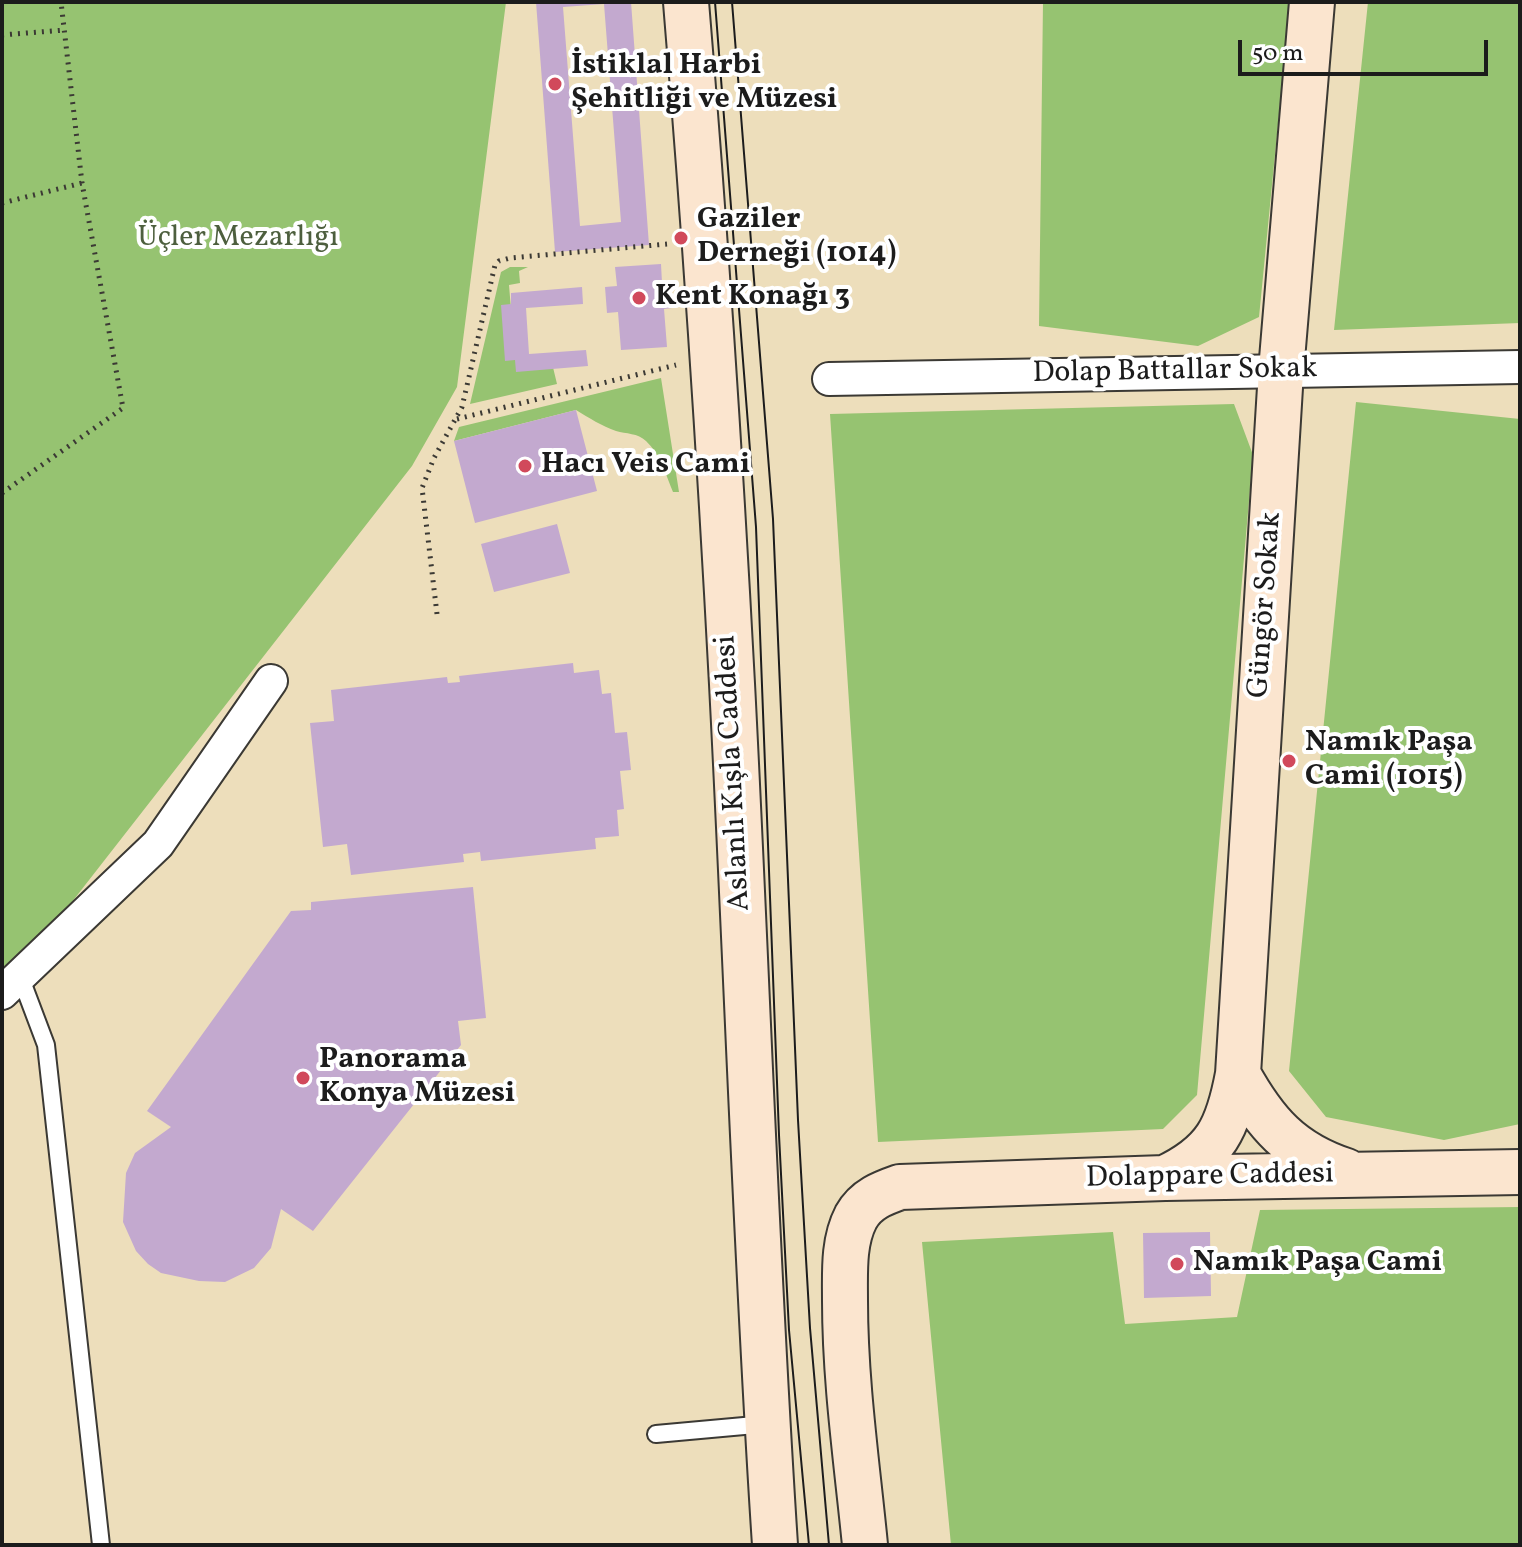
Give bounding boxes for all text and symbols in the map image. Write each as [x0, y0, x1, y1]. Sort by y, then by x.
scale bar [1242, 24, 1492, 74]
text: 50 m [1252, 37, 1304, 71]
place label: İstiklal Harbi Şehitliği ve Müzesi [571, 49, 837, 120]
marker: İstiklal Harbi Şehitliği ve Müzesi [546, 75, 564, 93]
place label: Gaziler Derneği (1014) [697, 203, 896, 274]
park label: Üçler Mezarlığı [137, 221, 339, 257]
marker: Gaziler Derneği (1014) [672, 229, 690, 247]
place label: Kent Konağı 3 [655, 280, 850, 316]
marker: Kent Konağı 3 [630, 289, 648, 307]
street label: Dolap Battallar Sokak [1032, 353, 1318, 393]
place label: Hacı Veis Cami [541, 448, 750, 484]
marker: Hacı Veis Cami [516, 457, 534, 475]
street label: Güngör Sokak [1243, 511, 1291, 699]
street label: Aslanlı Kışla Caddesi [710, 634, 760, 912]
place label: Namık Paşa Cami (1015) [1305, 726, 1473, 796]
marker: Namık Paşa Cami (1015) [1280, 752, 1298, 770]
place label: Panorama Konya Müzesi [319, 1043, 515, 1114]
marker: Panorama Konya Müzesi [294, 1069, 312, 1087]
street label: Dolappare Caddesi [1086, 1158, 1334, 1198]
place label: Namık Paşa Cami [1193, 1246, 1442, 1282]
marker: Namık Paşa Cami [1168, 1255, 1186, 1273]

